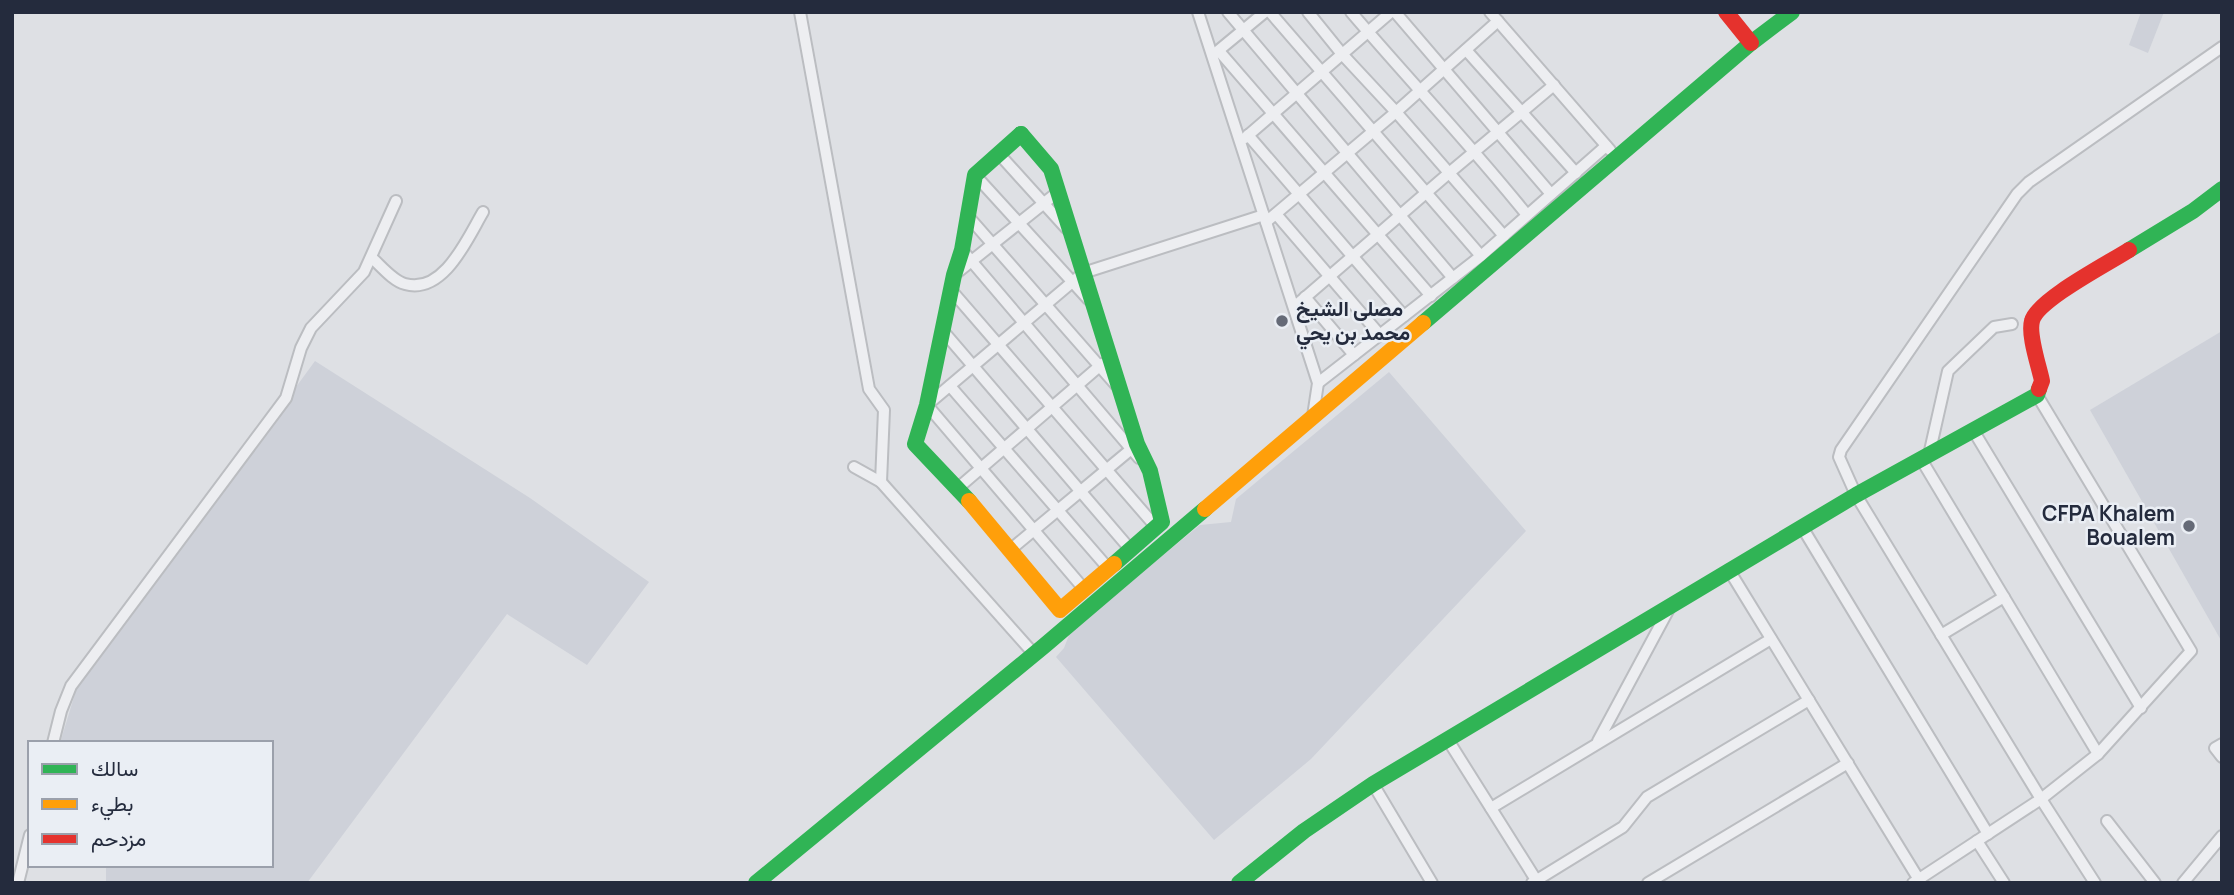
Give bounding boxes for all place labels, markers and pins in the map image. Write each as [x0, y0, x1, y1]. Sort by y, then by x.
place label: مصلى الشيخ محمد بن يحي [1296, 294, 1410, 350]
marker: مصلى الشيخ محمد بن يحي [1274, 313, 1290, 329]
place label: CFPA Khalem Boualem [2042, 499, 2175, 551]
marker: CFPA Khalem Boualem [2181, 518, 2197, 534]

